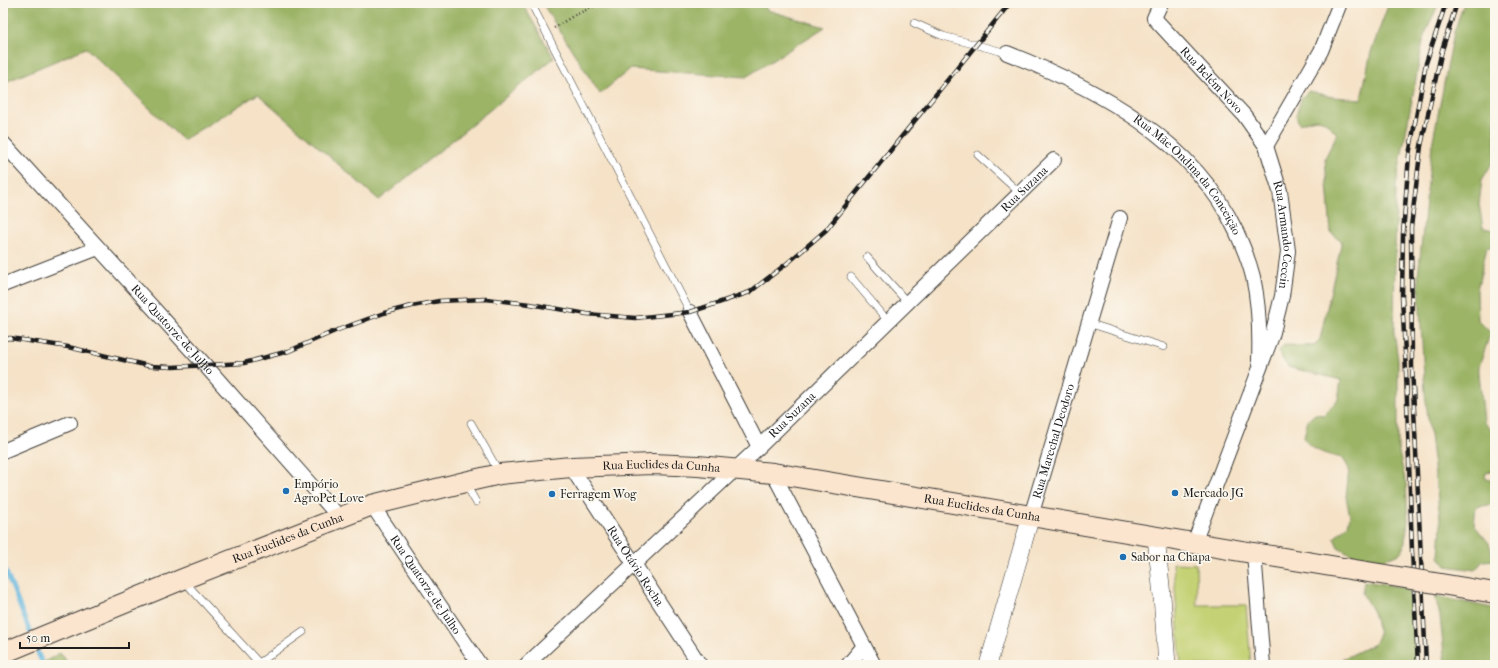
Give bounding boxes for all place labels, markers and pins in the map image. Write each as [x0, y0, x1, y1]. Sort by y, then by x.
place label: Empório AgroPet Love [293, 477, 364, 505]
marker: Empório AgroPet Love [281, 486, 291, 496]
place label: Mercado JG [1183, 486, 1244, 500]
place label: Ferragem Wog [560, 487, 637, 501]
marker: Mercado JG [1170, 488, 1180, 498]
marker: Ferragem Wog [547, 489, 557, 499]
place label: Sabor na Chapa [1131, 550, 1211, 564]
marker: Sabor na Chapa [1118, 552, 1128, 562]

